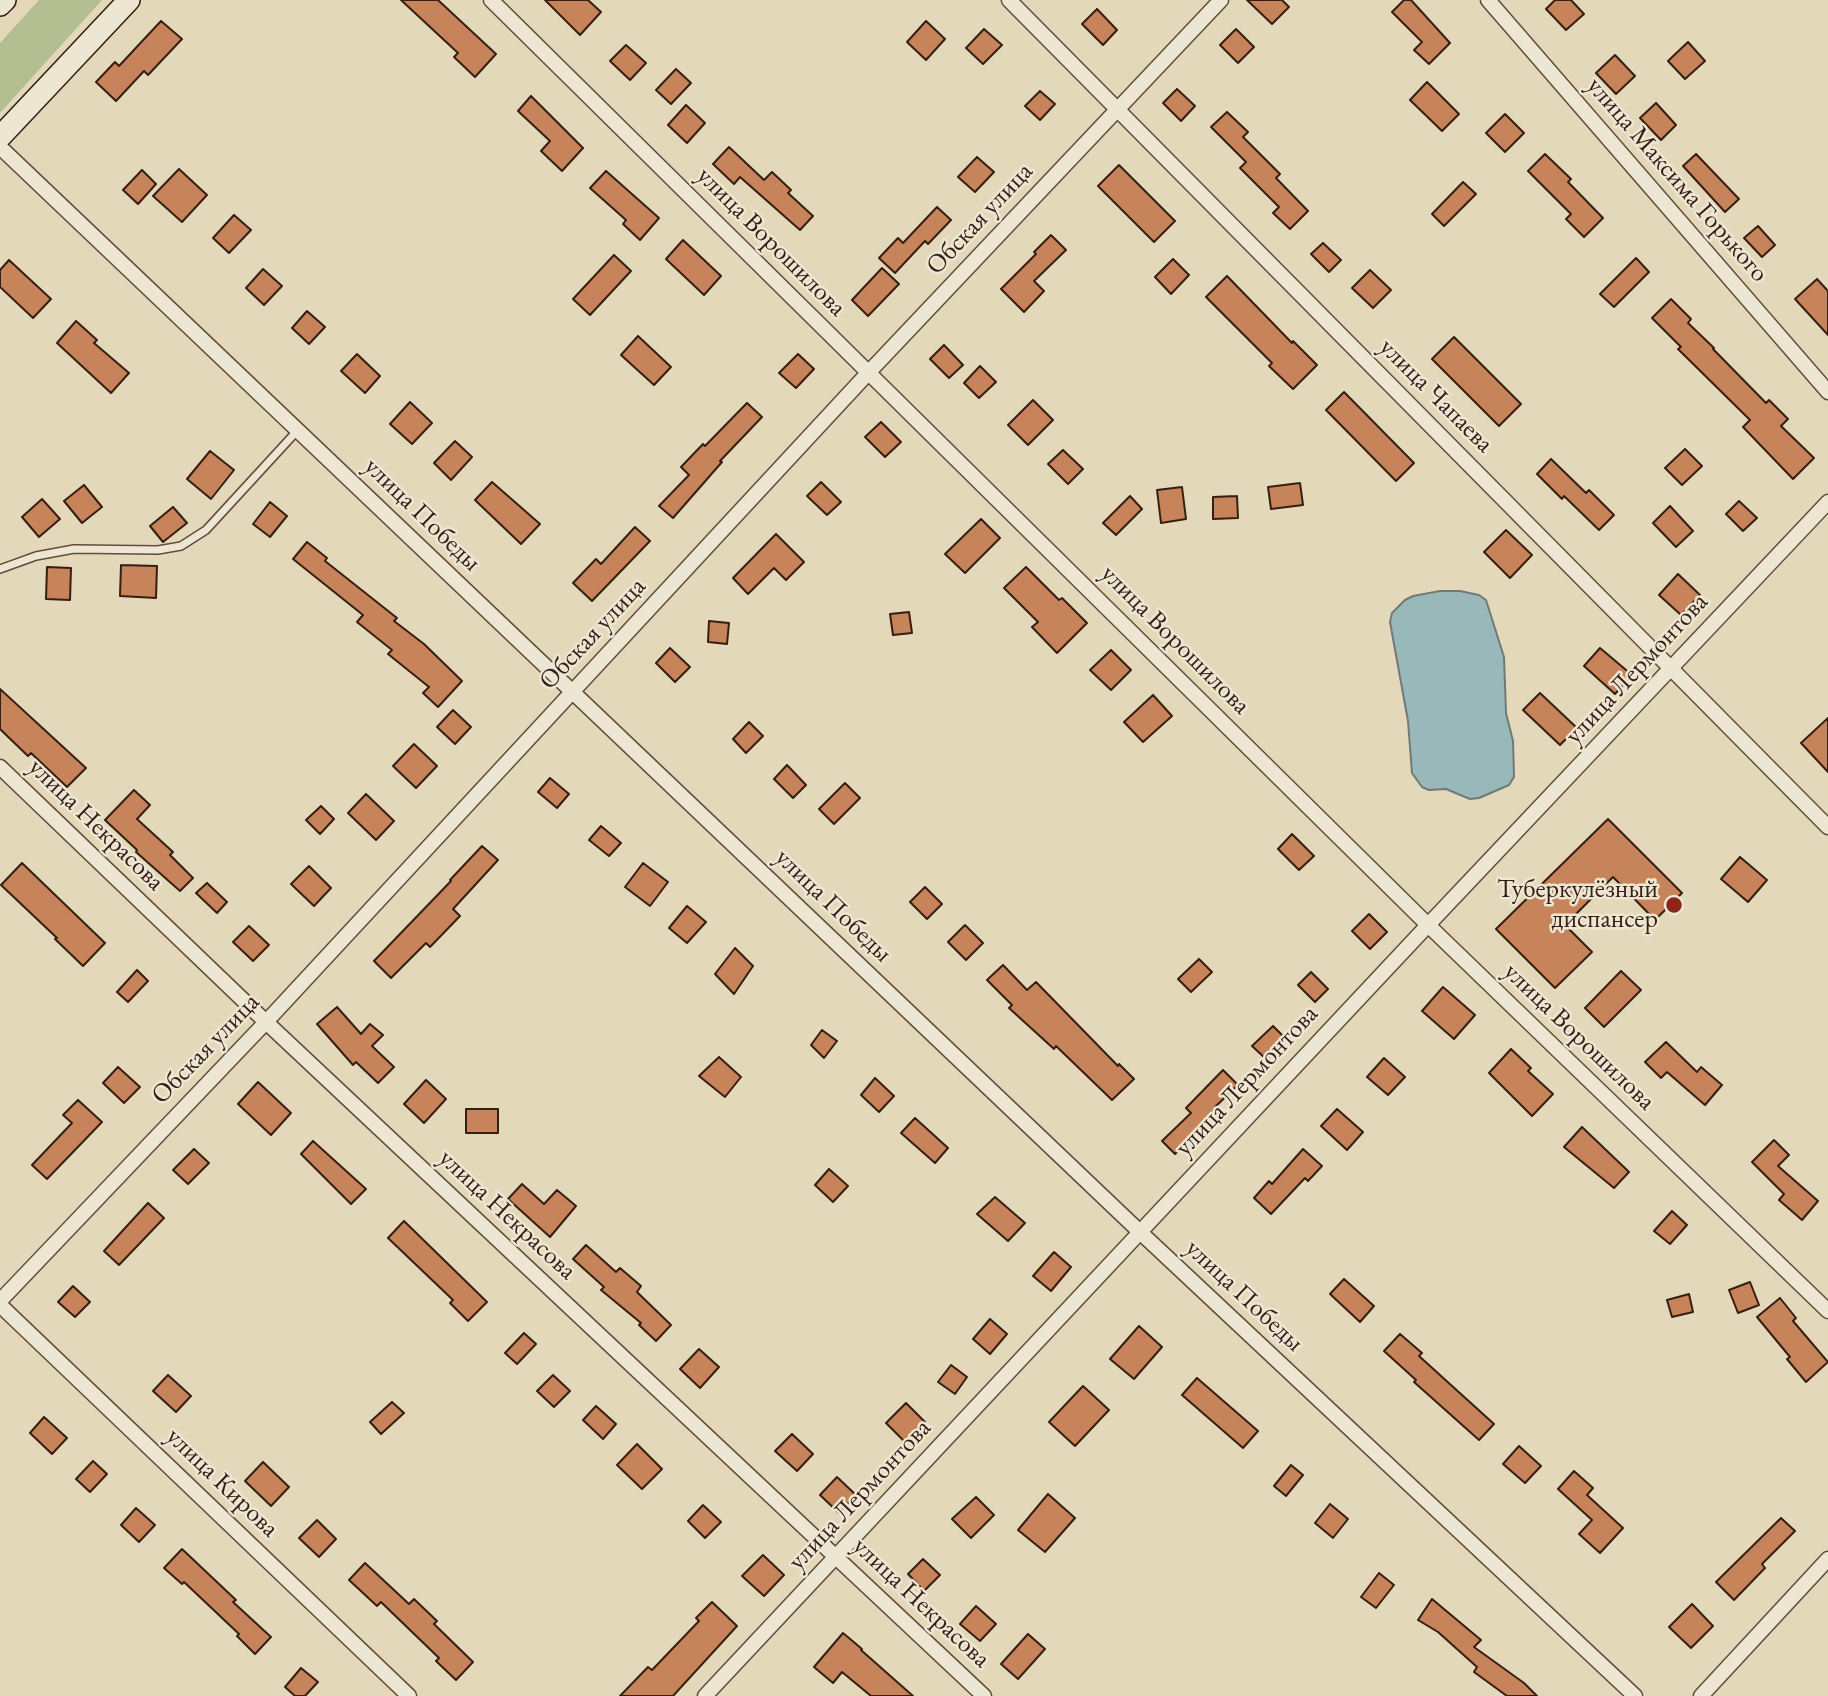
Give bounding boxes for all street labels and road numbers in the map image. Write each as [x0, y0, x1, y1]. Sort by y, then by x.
street label: улица Максима Горького [1580, 71, 1774, 289]
street label: Обская улица [920, 156, 1040, 282]
street label: улица Ворошилова [690, 161, 852, 323]
street label: улица Чапаева [1372, 332, 1500, 460]
street label: улица Победы [357, 452, 487, 578]
street label: улица Ворошилова [1094, 559, 1256, 721]
street label: Обская улица [533, 571, 653, 697]
street label: улица Лермонтова [1559, 587, 1715, 751]
street label: улица Некрасова [21, 752, 171, 898]
street label: улица Победы [768, 843, 898, 969]
street label: улица Ворошилова [1497, 957, 1661, 1117]
street label: Обская улица [145, 987, 267, 1111]
street label: улица Лермонтова [1169, 999, 1325, 1163]
street label: улица Некрасова [432, 1143, 582, 1287]
street label: улица Победы [1178, 1233, 1310, 1359]
street label: улица Лермонтова [782, 1413, 938, 1577]
street label: улица Кирова [159, 1422, 285, 1544]
street label: улица Некрасова [846, 1531, 996, 1675]

